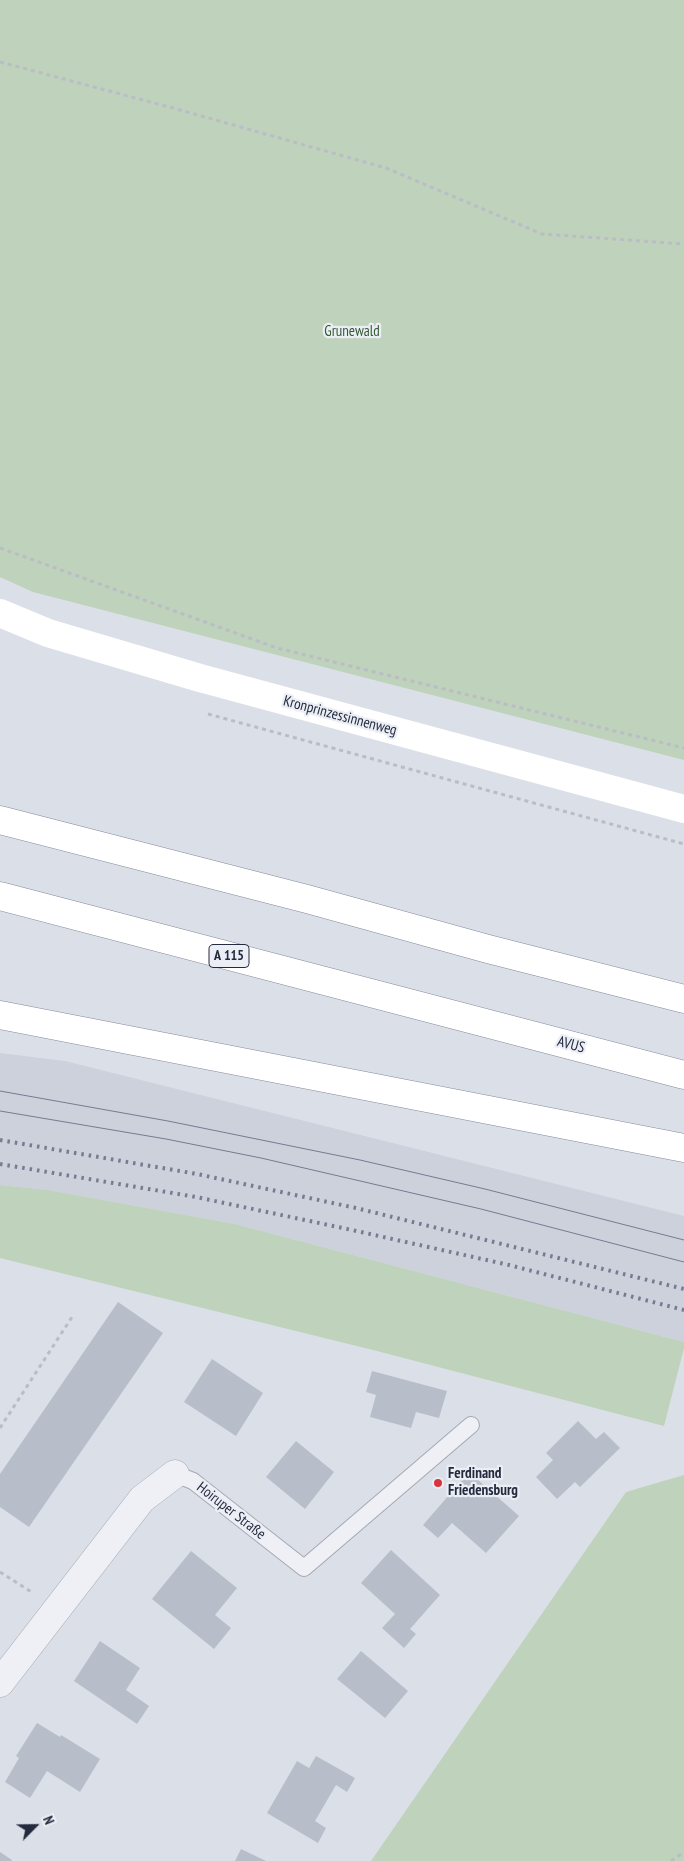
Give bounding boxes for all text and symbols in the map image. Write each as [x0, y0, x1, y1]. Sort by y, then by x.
park label: Grunewald [324, 323, 380, 341]
street label: Kronprinzessinnenweg [281, 692, 399, 740]
road number: A 115 [209, 944, 249, 968]
street label: AVUS [555, 1033, 587, 1057]
place label: Ferdinand Friedensburg [448, 1465, 518, 1500]
marker: Ferdinand Friedensburg [432, 1477, 444, 1489]
street label: Hoiruper Straße [193, 1478, 269, 1544]
north arrow [10, 1801, 60, 1851]
text: N [39, 1813, 59, 1827]

